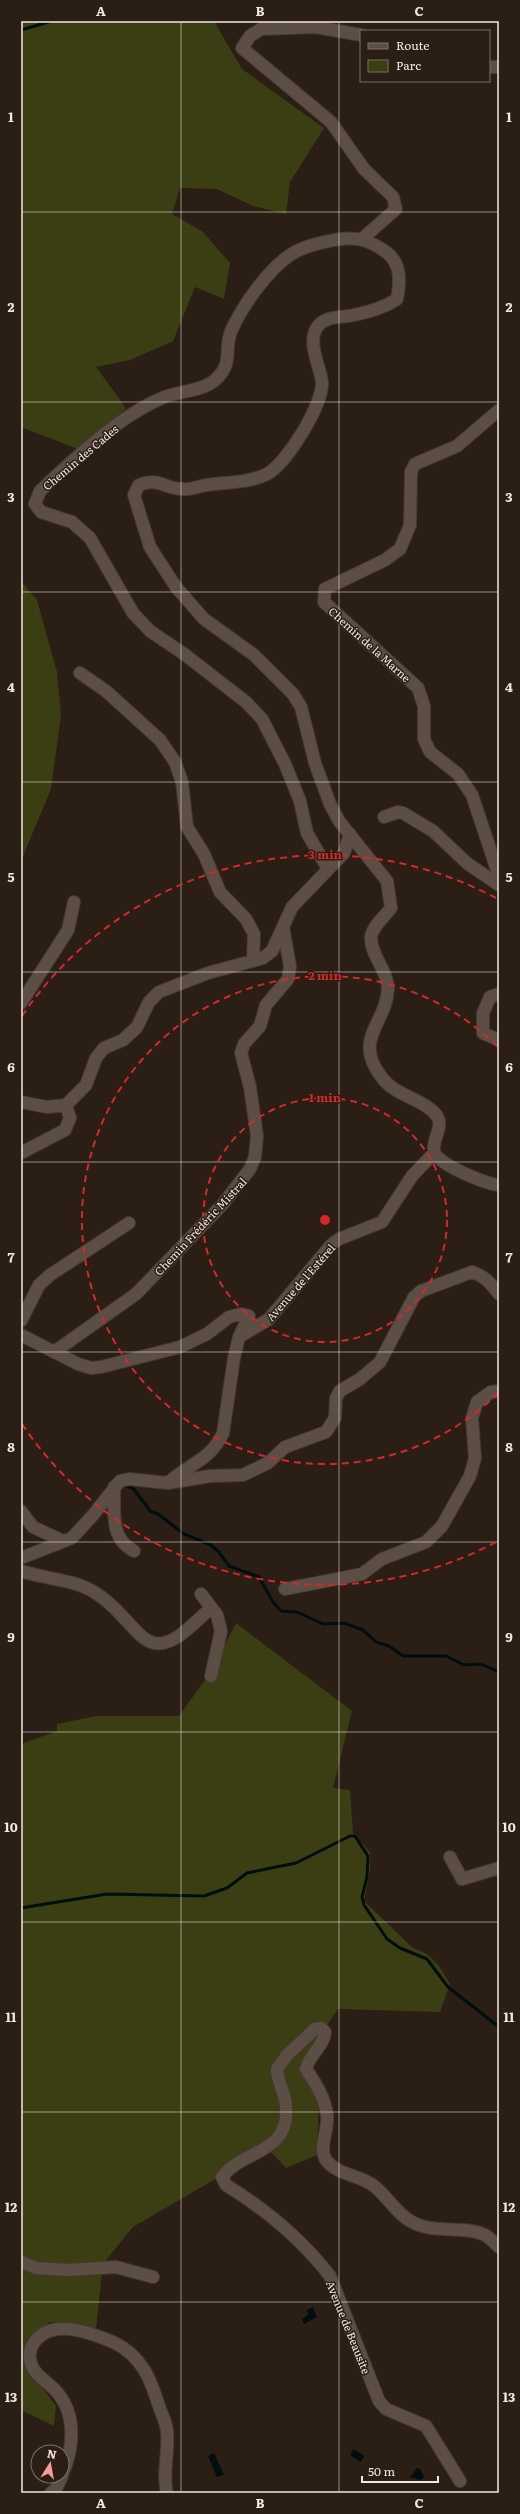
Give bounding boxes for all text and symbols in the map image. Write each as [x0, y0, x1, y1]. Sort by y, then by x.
text: A [96, 1, 106, 20]
text: B [256, 1, 265, 20]
text: C [414, 1, 424, 20]
legend [360, 30, 490, 82]
text: Route [396, 36, 430, 54]
text: Parc [396, 56, 421, 74]
text: 1 [8, 107, 14, 126]
text: 1 [506, 107, 512, 126]
text: 2 [8, 297, 15, 316]
text: 2 [506, 297, 513, 316]
street label: Chemin des Cades [39, 421, 121, 493]
text: 3 [7, 487, 15, 506]
text: 3 [505, 487, 513, 506]
street label: Chemin de la Marne [326, 603, 415, 685]
text: 4 [7, 677, 15, 696]
text: 4 [505, 677, 513, 696]
text: 3 min [308, 845, 343, 863]
text: 5 [7, 867, 15, 886]
text: 5 [505, 867, 513, 886]
text: 2 min [308, 966, 342, 984]
text: 6 [7, 1057, 15, 1076]
text: 6 [505, 1057, 513, 1076]
text: 1 min [309, 1088, 342, 1106]
street label: Chemin Frédéric Mistral [150, 1173, 250, 1279]
centre of rings [318, 1213, 332, 1227]
street label: Avenue de l'Estérel [262, 1240, 338, 1324]
text: 7 [7, 1247, 15, 1266]
text: 7 [505, 1247, 513, 1266]
text: 8 [7, 1437, 15, 1456]
text: 8 [505, 1437, 513, 1456]
text: 9 [7, 1627, 15, 1646]
text: 9 [505, 1627, 513, 1646]
text: 10 [4, 1817, 18, 1836]
text: 10 [502, 1817, 516, 1836]
text: 11 [6, 2007, 17, 2026]
text: 11 [504, 2007, 515, 2026]
text: 12 [5, 2197, 17, 2216]
text: 12 [503, 2197, 515, 2216]
street label: Avenue de Beausite [323, 2278, 375, 2376]
text: 13 [5, 2387, 17, 2406]
text: 13 [503, 2387, 515, 2406]
north arrow [30, 2444, 70, 2484]
text: N [46, 2444, 58, 2462]
scale bar [362, 2458, 438, 2484]
text: 50 m [368, 2462, 395, 2480]
text: A [96, 2493, 106, 2512]
text: B [256, 2493, 265, 2512]
text: C [414, 2493, 424, 2512]

